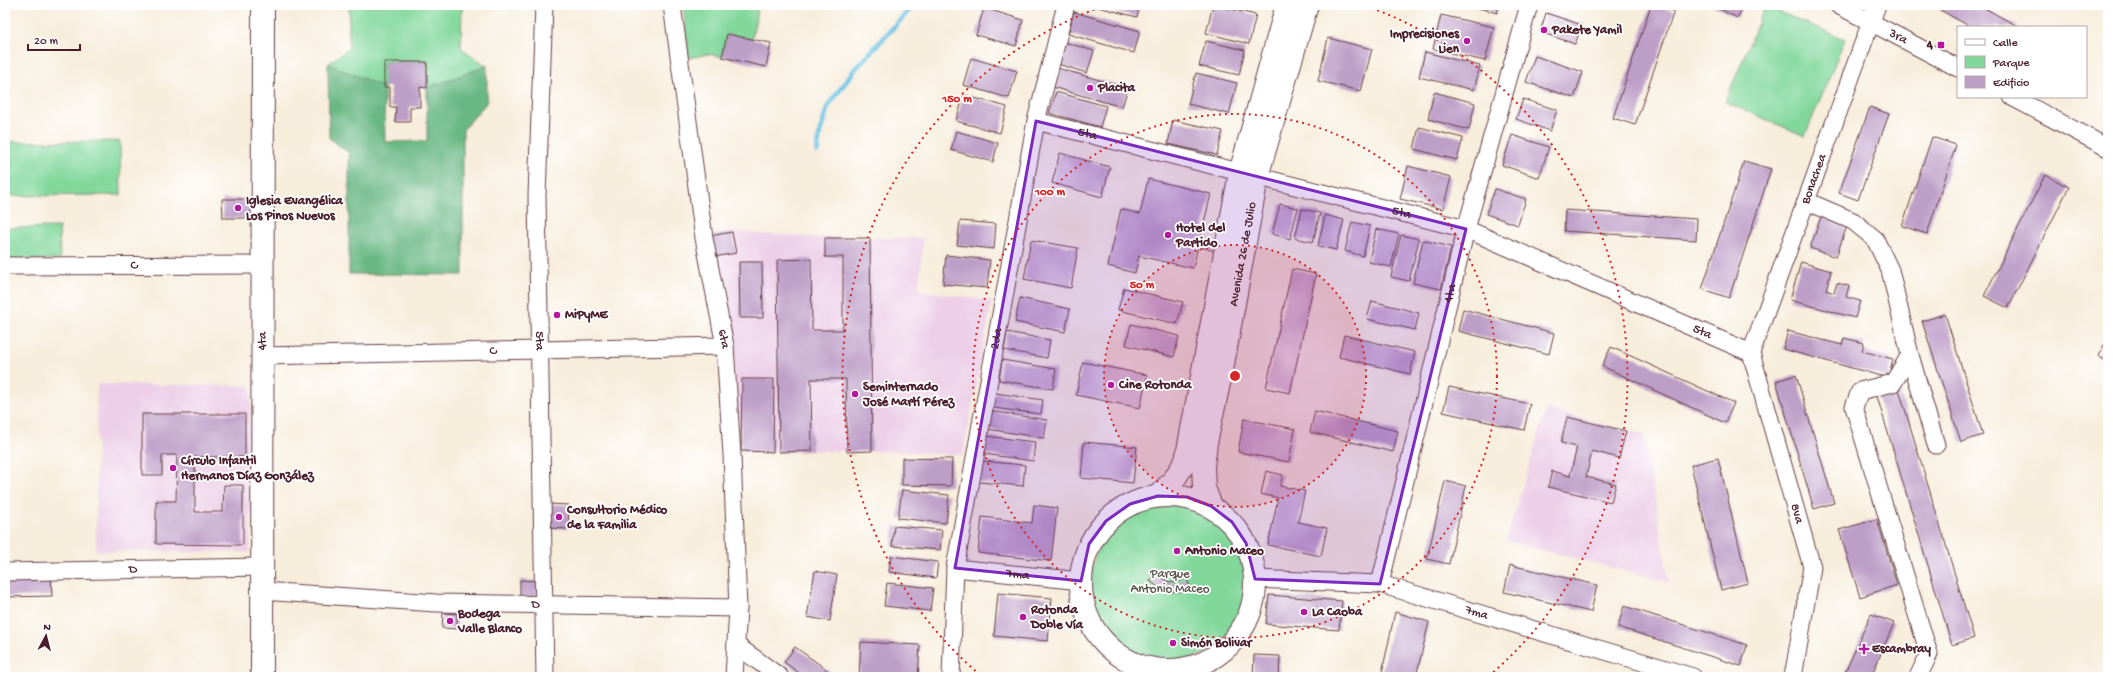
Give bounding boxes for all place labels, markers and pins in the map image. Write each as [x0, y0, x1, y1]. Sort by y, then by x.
place label: Pakete Yamil [1551, 23, 1622, 38]
marker: Pakete Yamil [1539, 25, 1549, 35]
place label: Imprecisiones Lien [1390, 27, 1460, 57]
marker: Imprecisiones Lien [1462, 36, 1472, 46]
place label: 4 [1926, 38, 1934, 53]
marker: 4 [1936, 40, 1946, 50]
place label: Placita [1097, 81, 1136, 96]
marker: Placita [1085, 83, 1095, 93]
place label: Iglesia Evangélica Los Pinos Nuevos [246, 194, 343, 224]
marker: Iglesia Evangélica Los Pinos Nuevos [233, 203, 243, 213]
place label: Hotel del Partido [1175, 221, 1225, 251]
marker: Hotel del Partido [1163, 230, 1173, 240]
place label: MiPyME [565, 308, 608, 323]
marker: MiPyME [552, 310, 562, 320]
centre of rings [1228, 369, 1242, 383]
place label: Cine Rotonda [1118, 378, 1192, 393]
place label: Seminternado José Martí Pérez [862, 380, 955, 410]
marker: Cine Rotonda [1106, 380, 1116, 390]
marker: Seminternado José Martí Pérez [850, 389, 860, 399]
place label: Círculo Infantil Hermanos Díaz González [180, 453, 315, 484]
marker: Círculo Infantil Hermanos Díaz González [168, 463, 178, 473]
place label: Consultorio Médico de la Familia [566, 503, 668, 533]
marker: Consultorio Médico de la Familia [554, 512, 564, 522]
place label: Antonio Maceo [1184, 544, 1264, 559]
marker: Antonio Maceo [1172, 546, 1182, 556]
place label: Rotonda Doble Vía [1030, 603, 1084, 633]
place label: La Caoba [1312, 605, 1363, 620]
place label: Bodega Valle Blanco [457, 607, 522, 637]
marker: La Caoba [1299, 607, 1309, 617]
marker: Rotonda Doble Vía [1018, 612, 1028, 622]
marker: Bodega Valle Blanco [445, 616, 455, 626]
place label: Simón Bolivar [1181, 636, 1253, 651]
marker: Simón Bolivar [1168, 638, 1178, 648]
place label: Escambray [1872, 642, 1931, 657]
marker: Escambray [1859, 644, 1869, 654]

